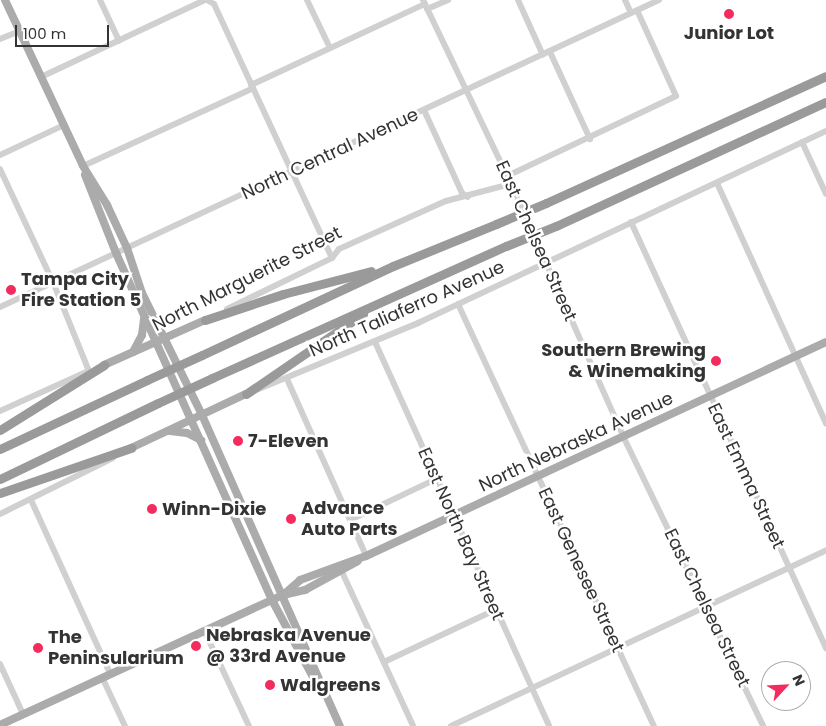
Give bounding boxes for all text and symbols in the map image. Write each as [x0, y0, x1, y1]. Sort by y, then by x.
marker: Junior Lot [723, 8, 735, 20]
scale bar [18, 15, 111, 47]
place label: Junior Lot [684, 22, 774, 44]
text: 100 m [23, 23, 66, 44]
street label: North Central Avenue [238, 104, 422, 204]
street label: East Chelsea Street [491, 157, 581, 325]
street label: North Marguerite Street [149, 222, 345, 336]
street label: North Taliaferro Avenue [306, 256, 508, 362]
place label: Tampa City Fire Station 5 [21, 269, 141, 312]
marker: Tampa City Fire Station 5 [5, 284, 17, 296]
place label: Southern Brewing & Winemaking [541, 340, 706, 382]
marker: Southern Brewing & Winemaking [710, 355, 722, 367]
street label: North Nebraska Avenue [475, 387, 677, 497]
street label: East Emma Street [703, 400, 789, 552]
place label: 7-Eleven [248, 430, 329, 452]
marker: 7-Eleven [232, 435, 244, 447]
street label: East North Bay Street [413, 444, 509, 624]
street label: East Genesee Street [533, 484, 629, 656]
place label: Winn-Dixie [162, 498, 266, 520]
place label: Advance Auto Parts [301, 498, 397, 540]
marker: Winn-Dixie [146, 503, 158, 515]
marker: Advance Auto Parts [285, 513, 297, 525]
street label: East Chelsea Street [659, 525, 755, 691]
place label: Nebraska Avenue @ 33rd Avenue [206, 625, 371, 668]
place label: The Peninsularium [48, 627, 184, 670]
marker: Nebraska Avenue @ 33rd Avenue [190, 640, 202, 652]
marker: The Peninsularium [32, 642, 44, 654]
north arrow [761, 661, 811, 711]
text: N [787, 671, 810, 689]
place label: Walgreens [280, 674, 381, 696]
marker: Walgreens [264, 679, 276, 691]

